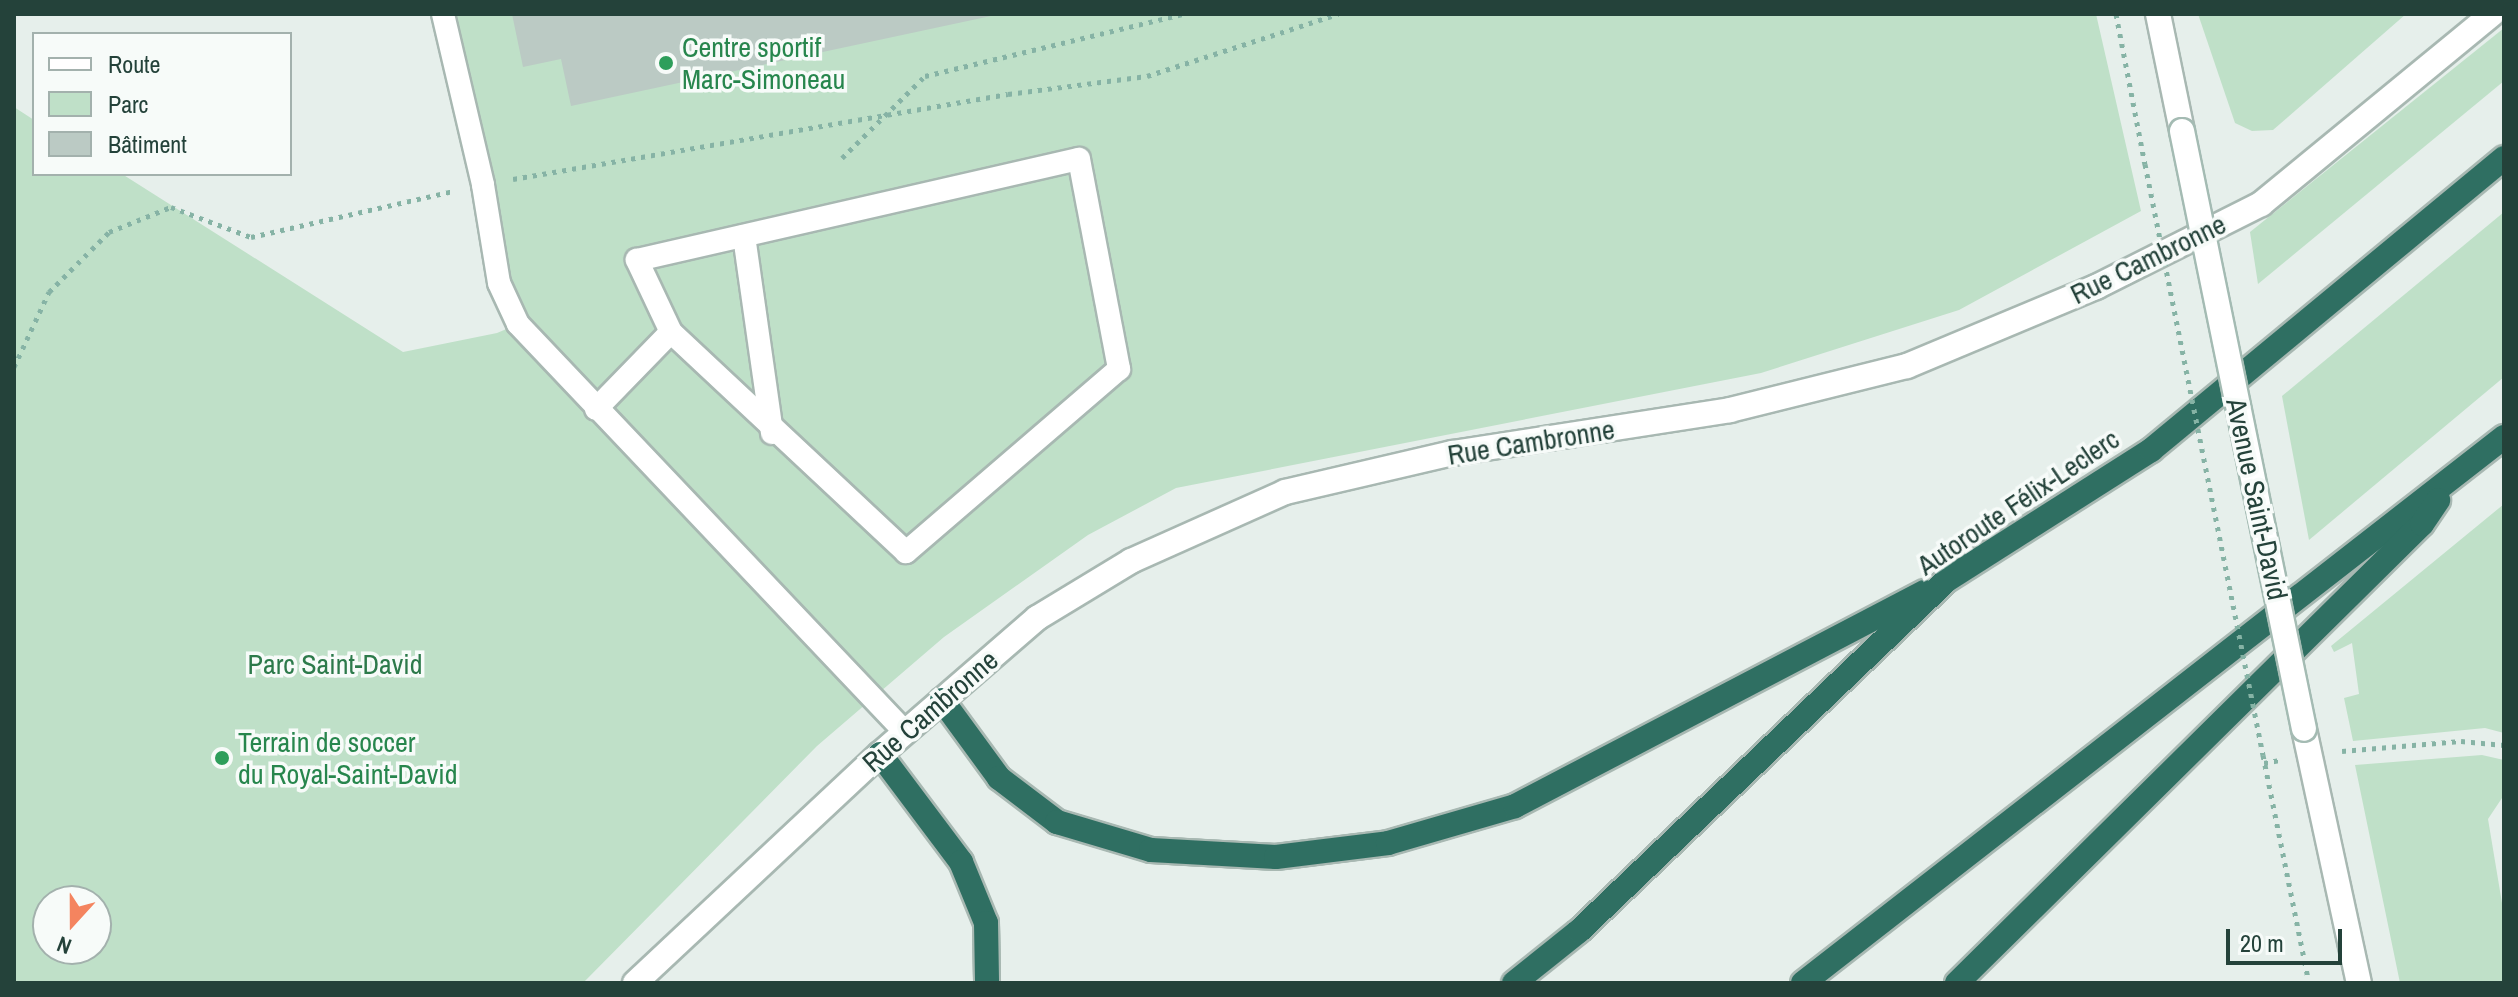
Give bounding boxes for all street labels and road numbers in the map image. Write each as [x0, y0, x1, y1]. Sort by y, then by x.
street label: Rue Cambronne [2065, 207, 2231, 311]
street label: Avenue Saint-David [2219, 395, 2295, 603]
street label: Rue Cambronne [1445, 412, 1617, 472]
street label: Autoroute Félix-Leclerc [1911, 422, 2125, 582]
street label: Rue Cambronne [855, 643, 1005, 779]

